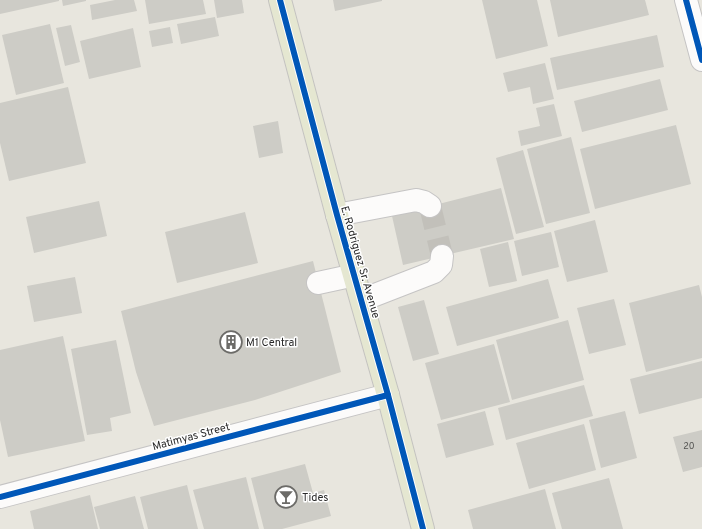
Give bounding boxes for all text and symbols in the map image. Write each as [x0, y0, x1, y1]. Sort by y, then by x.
street label: E. Rodriguez Sr. Avenue [337, 204, 383, 320]
building icon: M1 Central [218, 329, 244, 355]
place label: M1 Central [246, 336, 297, 350]
street label: Matimyas Street [151, 420, 232, 454]
house number: 20 [683, 441, 695, 452]
bar icon: Tides [273, 484, 299, 510]
place label: Tides [302, 491, 328, 505]

